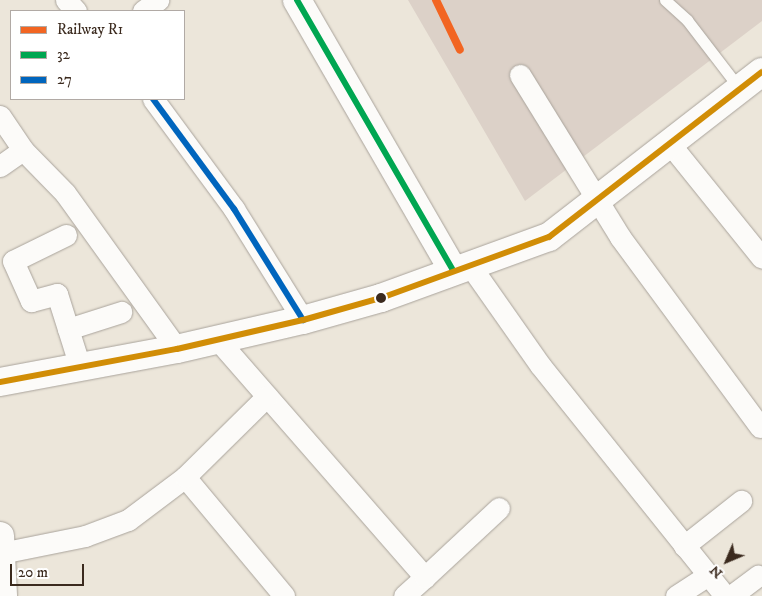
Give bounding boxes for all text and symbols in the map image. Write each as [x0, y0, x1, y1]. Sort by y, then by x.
legend [10, 10, 185, 100]
text: Railway R1 [57, 20, 123, 39]
text: 32 [57, 45, 70, 64]
text: 27 [57, 70, 72, 89]
unlabelled marker [376, 293, 386, 303]
north arrow [702, 536, 752, 586]
scale bar [12, 554, 86, 586]
text: N [706, 561, 727, 582]
text: 20 m [18, 563, 48, 582]

